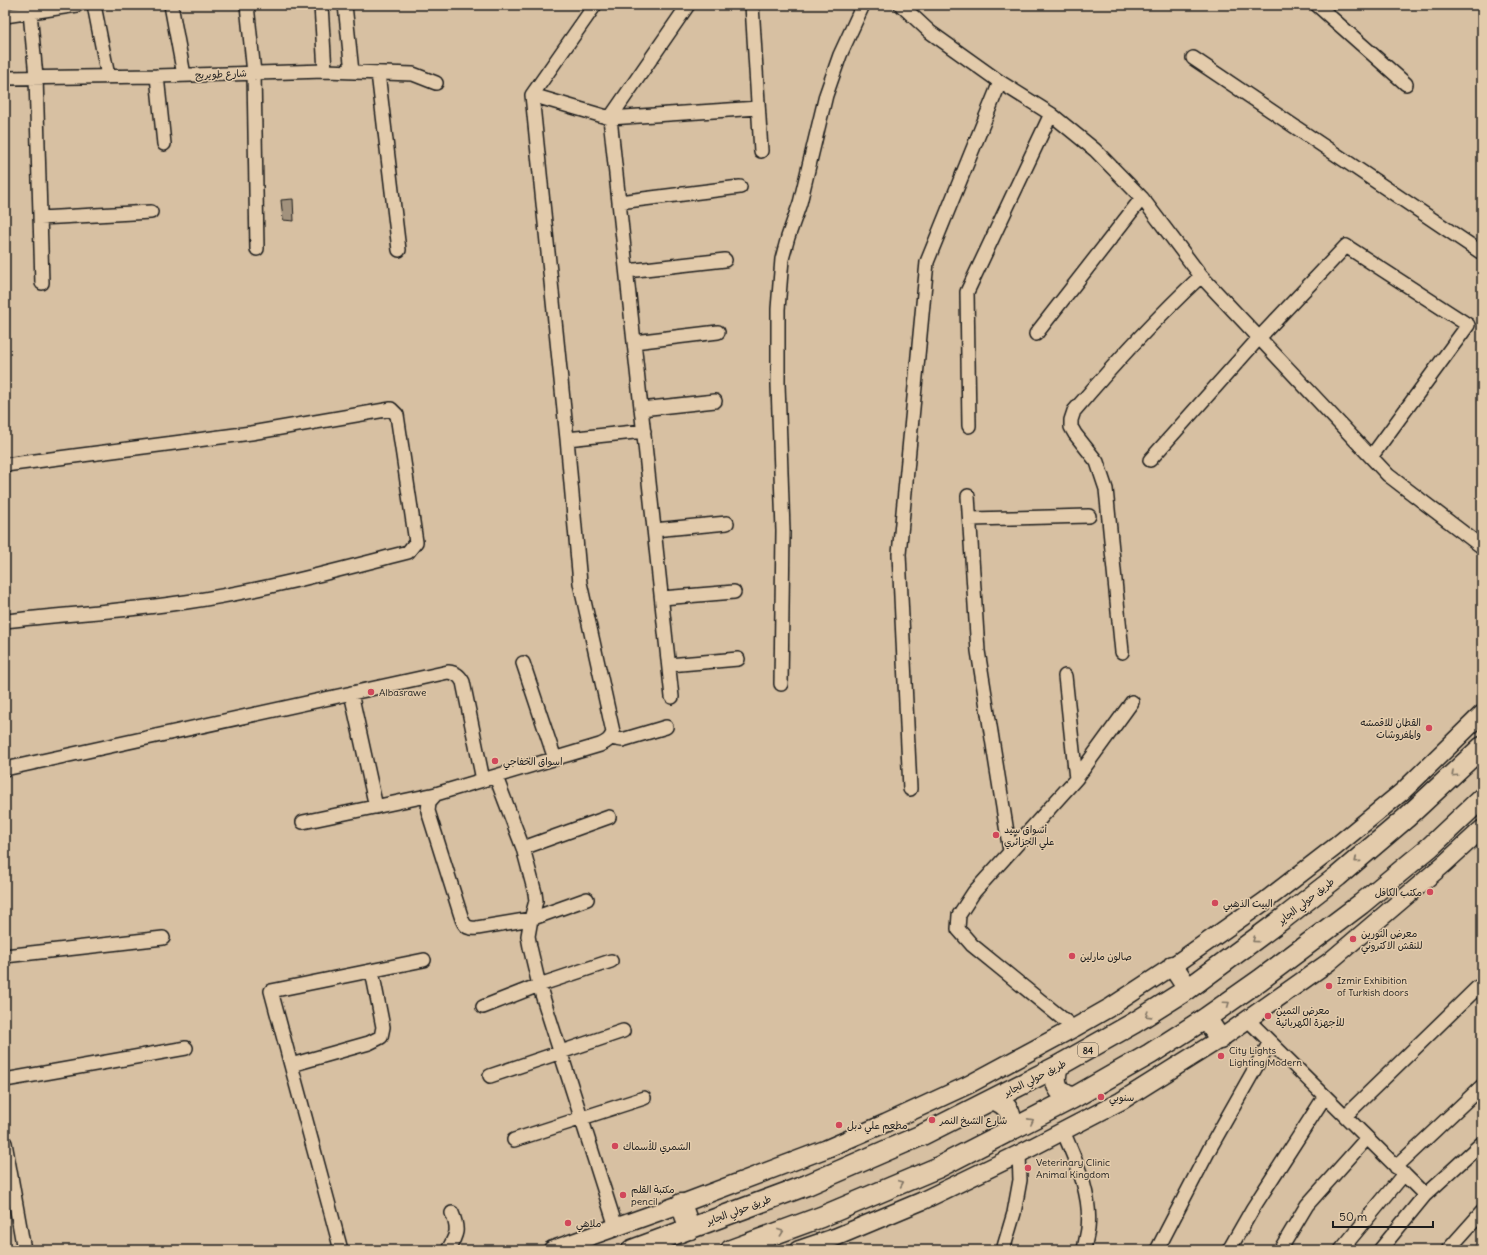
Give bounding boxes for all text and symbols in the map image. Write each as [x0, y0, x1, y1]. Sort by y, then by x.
street label: شارع طويريج [195, 67, 247, 82]
place label: Albasrawe [379, 686, 426, 699]
marker: Albasrawe [366, 687, 376, 697]
place label: القطان للاقمشه والمفروشات [1360, 716, 1421, 741]
marker: القطان للاقمشه والمفروشات [1424, 723, 1434, 733]
place label: اسواق الخفاجي [503, 755, 563, 771]
marker: اسواق الخفاجي [490, 756, 500, 766]
one-way arrow [1451, 769, 1459, 776]
place label: أسواق سيد علي الجزائري [1004, 823, 1055, 851]
marker: أسواق سيد علي الجزائري [991, 830, 1001, 840]
one-way arrow [1354, 855, 1361, 862]
street label: طريق حولي الجاير [1274, 875, 1339, 930]
place label: مكتب الكافل [1375, 886, 1422, 899]
marker: مكتب الكافل [1425, 887, 1435, 897]
place label: البيت الذهبي [1223, 897, 1273, 913]
marker: البيت الذهبي [1210, 898, 1220, 908]
place label: معرض النورين للنقش الاكتروني [1361, 927, 1423, 955]
marker: معرض النورين للنقش الاكتروني [1348, 934, 1358, 944]
one-way arrow [1252, 936, 1259, 943]
place label: صالون مارلين [1080, 950, 1132, 964]
marker: صالون مارلين [1067, 951, 1077, 961]
place label: Izmir Exhibition of Turkish doors [1337, 974, 1409, 999]
marker: Izmir Exhibition of Turkish doors [1324, 981, 1334, 991]
one-way arrow [1222, 1002, 1229, 1009]
place label: معرض الثمين للأجهزة الكهربائية [1276, 1004, 1345, 1029]
one-way arrow [1145, 1010, 1152, 1017]
marker: معرض الثمين للأجهزة الكهربائية [1263, 1011, 1273, 1021]
road number: 84 [1078, 1043, 1098, 1057]
place label: City Lights Lighting Modern [1229, 1044, 1302, 1069]
marker: City Lights Lighting Modern [1216, 1051, 1226, 1061]
street label: طريق حولي الجاير [1001, 1057, 1070, 1102]
place label: سنوبي [1109, 1091, 1135, 1107]
marker: سنوبي [1096, 1092, 1106, 1102]
place label: شارع الشيخ النمر [939, 1114, 1008, 1128]
marker: شارع الشيخ النمر [927, 1115, 937, 1125]
one-way arrow [1027, 1118, 1034, 1125]
place label: مطعم علي دبل [847, 1119, 908, 1135]
marker: مطعم علي دبل [834, 1120, 844, 1130]
place label: الشمري للأسماك [623, 1140, 691, 1155]
marker: الشمري للأسماك [610, 1141, 620, 1151]
place label: Veterinary Clinic Animal Kingdom [1036, 1156, 1110, 1181]
marker: Veterinary Clinic Animal Kingdom [1023, 1163, 1033, 1173]
one-way arrow [897, 1180, 905, 1188]
place label: مكتبة القلم pencil [631, 1183, 675, 1208]
marker: مكتبة القلم pencil [618, 1190, 628, 1200]
street label: طريق حولي الجاير [704, 1192, 774, 1231]
scale bar [1333, 1203, 1433, 1229]
text: 50 m [1339, 1209, 1368, 1224]
place label: ملاهي [576, 1217, 601, 1233]
marker: ملاهي [563, 1218, 573, 1228]
one-way arrow [777, 1228, 784, 1237]

